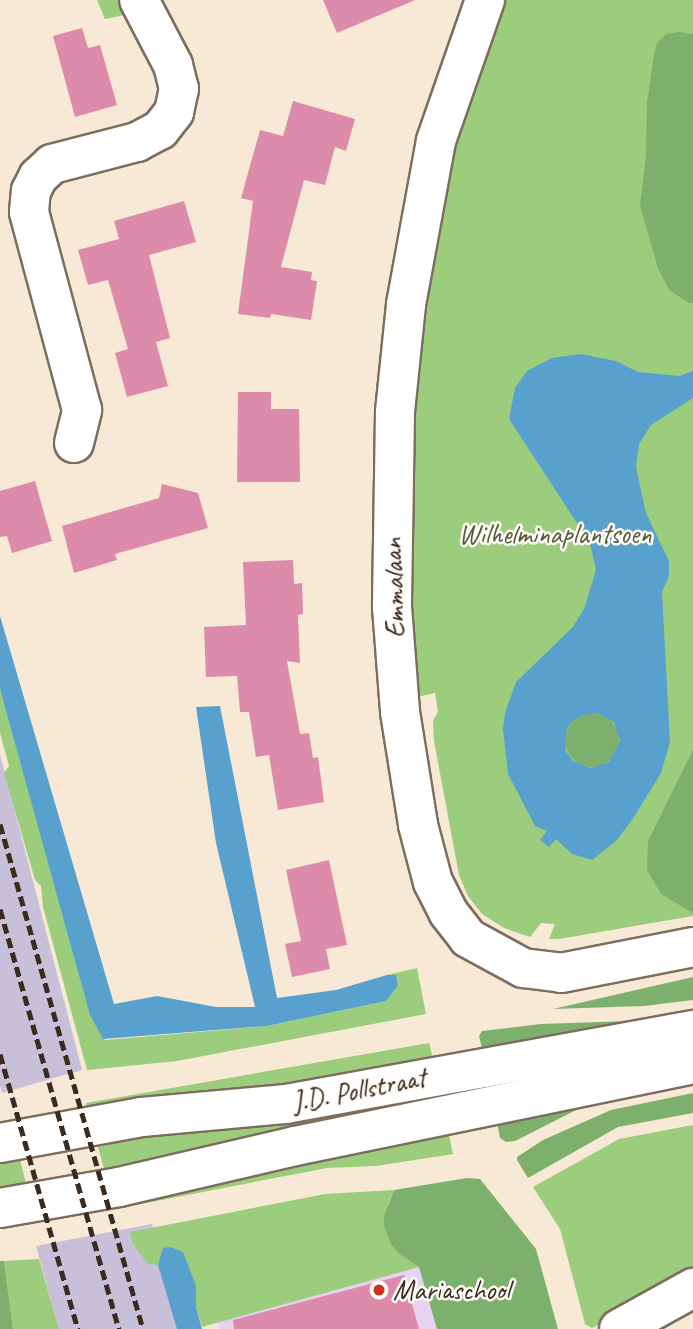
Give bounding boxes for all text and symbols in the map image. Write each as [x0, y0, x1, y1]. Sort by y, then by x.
park label: Wilhelminaplantsoen [459, 517, 651, 551]
street label: Emmalaan [375, 537, 413, 639]
street label: J.D. Pollstraat [290, 1061, 428, 1119]
place label: Mariaschool [393, 1273, 510, 1307]
marker: Mariaschool [371, 1282, 387, 1298]

